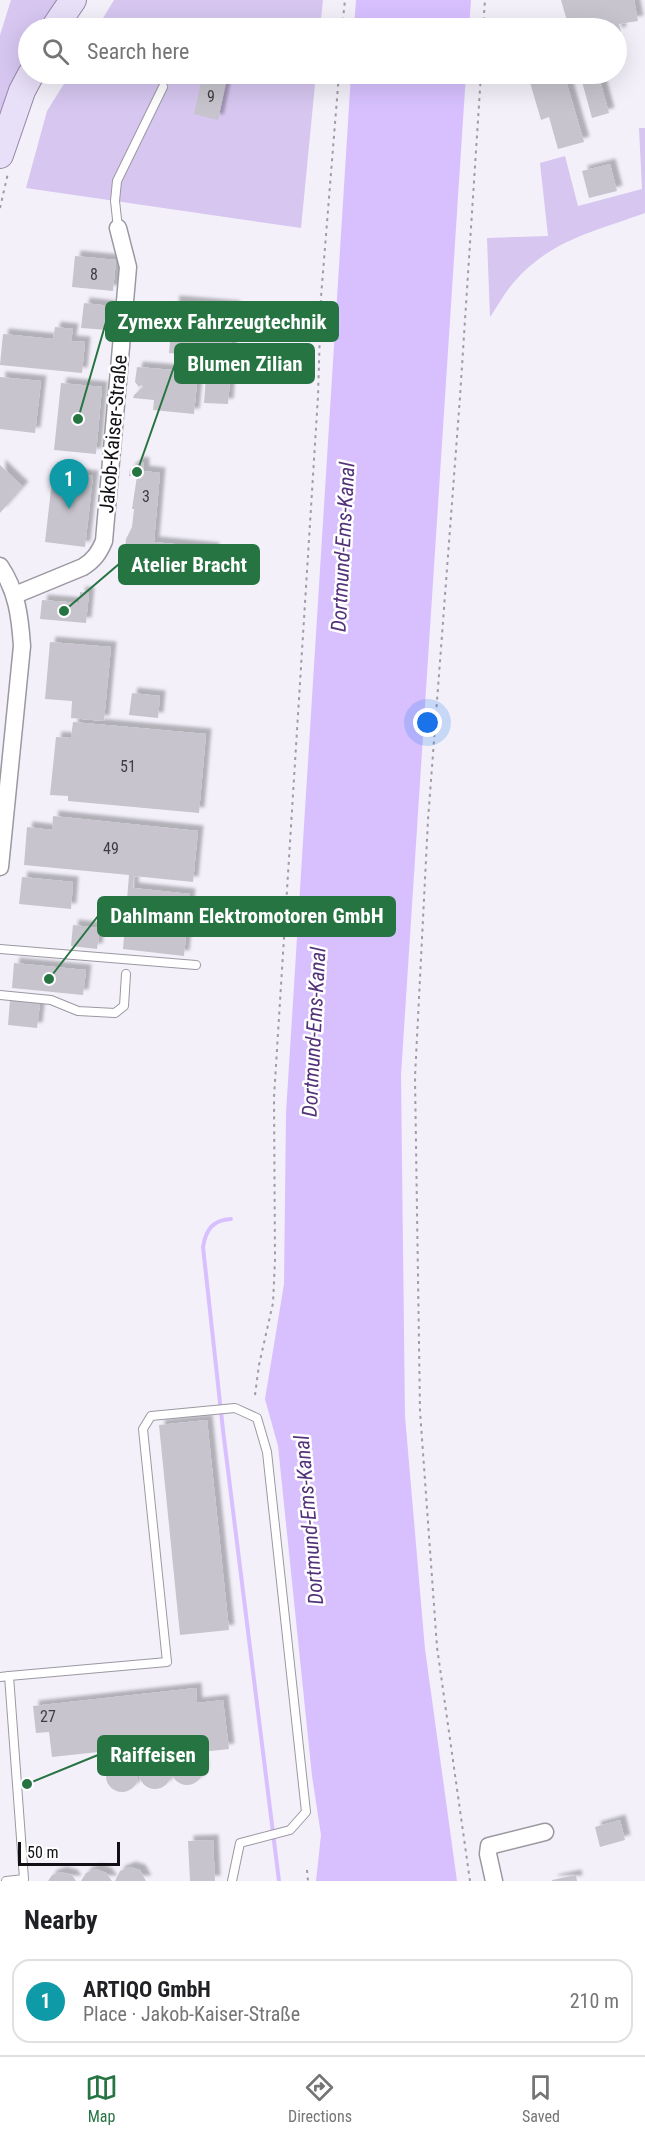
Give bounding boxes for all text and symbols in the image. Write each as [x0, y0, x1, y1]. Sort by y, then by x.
search box [18, 18, 627, 84]
icon: search [39, 35, 72, 68]
text: Search here [87, 39, 189, 64]
house number: 9 [207, 87, 215, 106]
house number: 8 [90, 265, 98, 284]
callout: Zymexx Fahrzeugtechnik [106, 302, 338, 341]
text: Zymexx Fahrzeugtechnik [118, 310, 327, 334]
callout: Blumen Zilian [175, 344, 314, 383]
text: Blumen Zilian [187, 352, 303, 376]
street label: Jakob-Kaiser-Straße [94, 354, 132, 514]
pin: 1 [50, 460, 88, 509]
water label: Dortmund-Ems-Kanal [327, 461, 359, 632]
house number: 3 [142, 487, 150, 506]
callout: Atelier Bracht [119, 545, 259, 584]
text: Atelier Bracht [131, 553, 247, 577]
your location [413, 708, 442, 737]
house number: 51 [120, 757, 136, 776]
house number: 49 [103, 839, 119, 858]
callout: Dahlmann Elektromotoren GmbH [98, 897, 395, 936]
text: Dahlmann Elektromotoren GmbH [110, 904, 384, 928]
water label: Dortmund-Ems-Kanal [298, 946, 330, 1117]
water label: Dortmund-Ems-Kanal [290, 1434, 328, 1606]
house number: 27 [40, 1707, 56, 1726]
callout: Raiffeisen [98, 1736, 208, 1775]
text: Raiffeisen [110, 1743, 196, 1767]
scale bar [18, 1839, 120, 1866]
text: 50 m [27, 1843, 59, 1862]
text: Nearby [24, 1905, 98, 1935]
text: ARTIQO GmbH [83, 1977, 211, 2002]
text: 1 [40, 1989, 51, 2013]
text: 210 m [570, 1989, 619, 2013]
text: Place · Jakob-Kaiser-Straße [83, 2002, 300, 2026]
tab: Map [85, 2071, 118, 2126]
tab: Directions [288, 2071, 352, 2126]
tab: Saved [522, 2071, 560, 2126]

